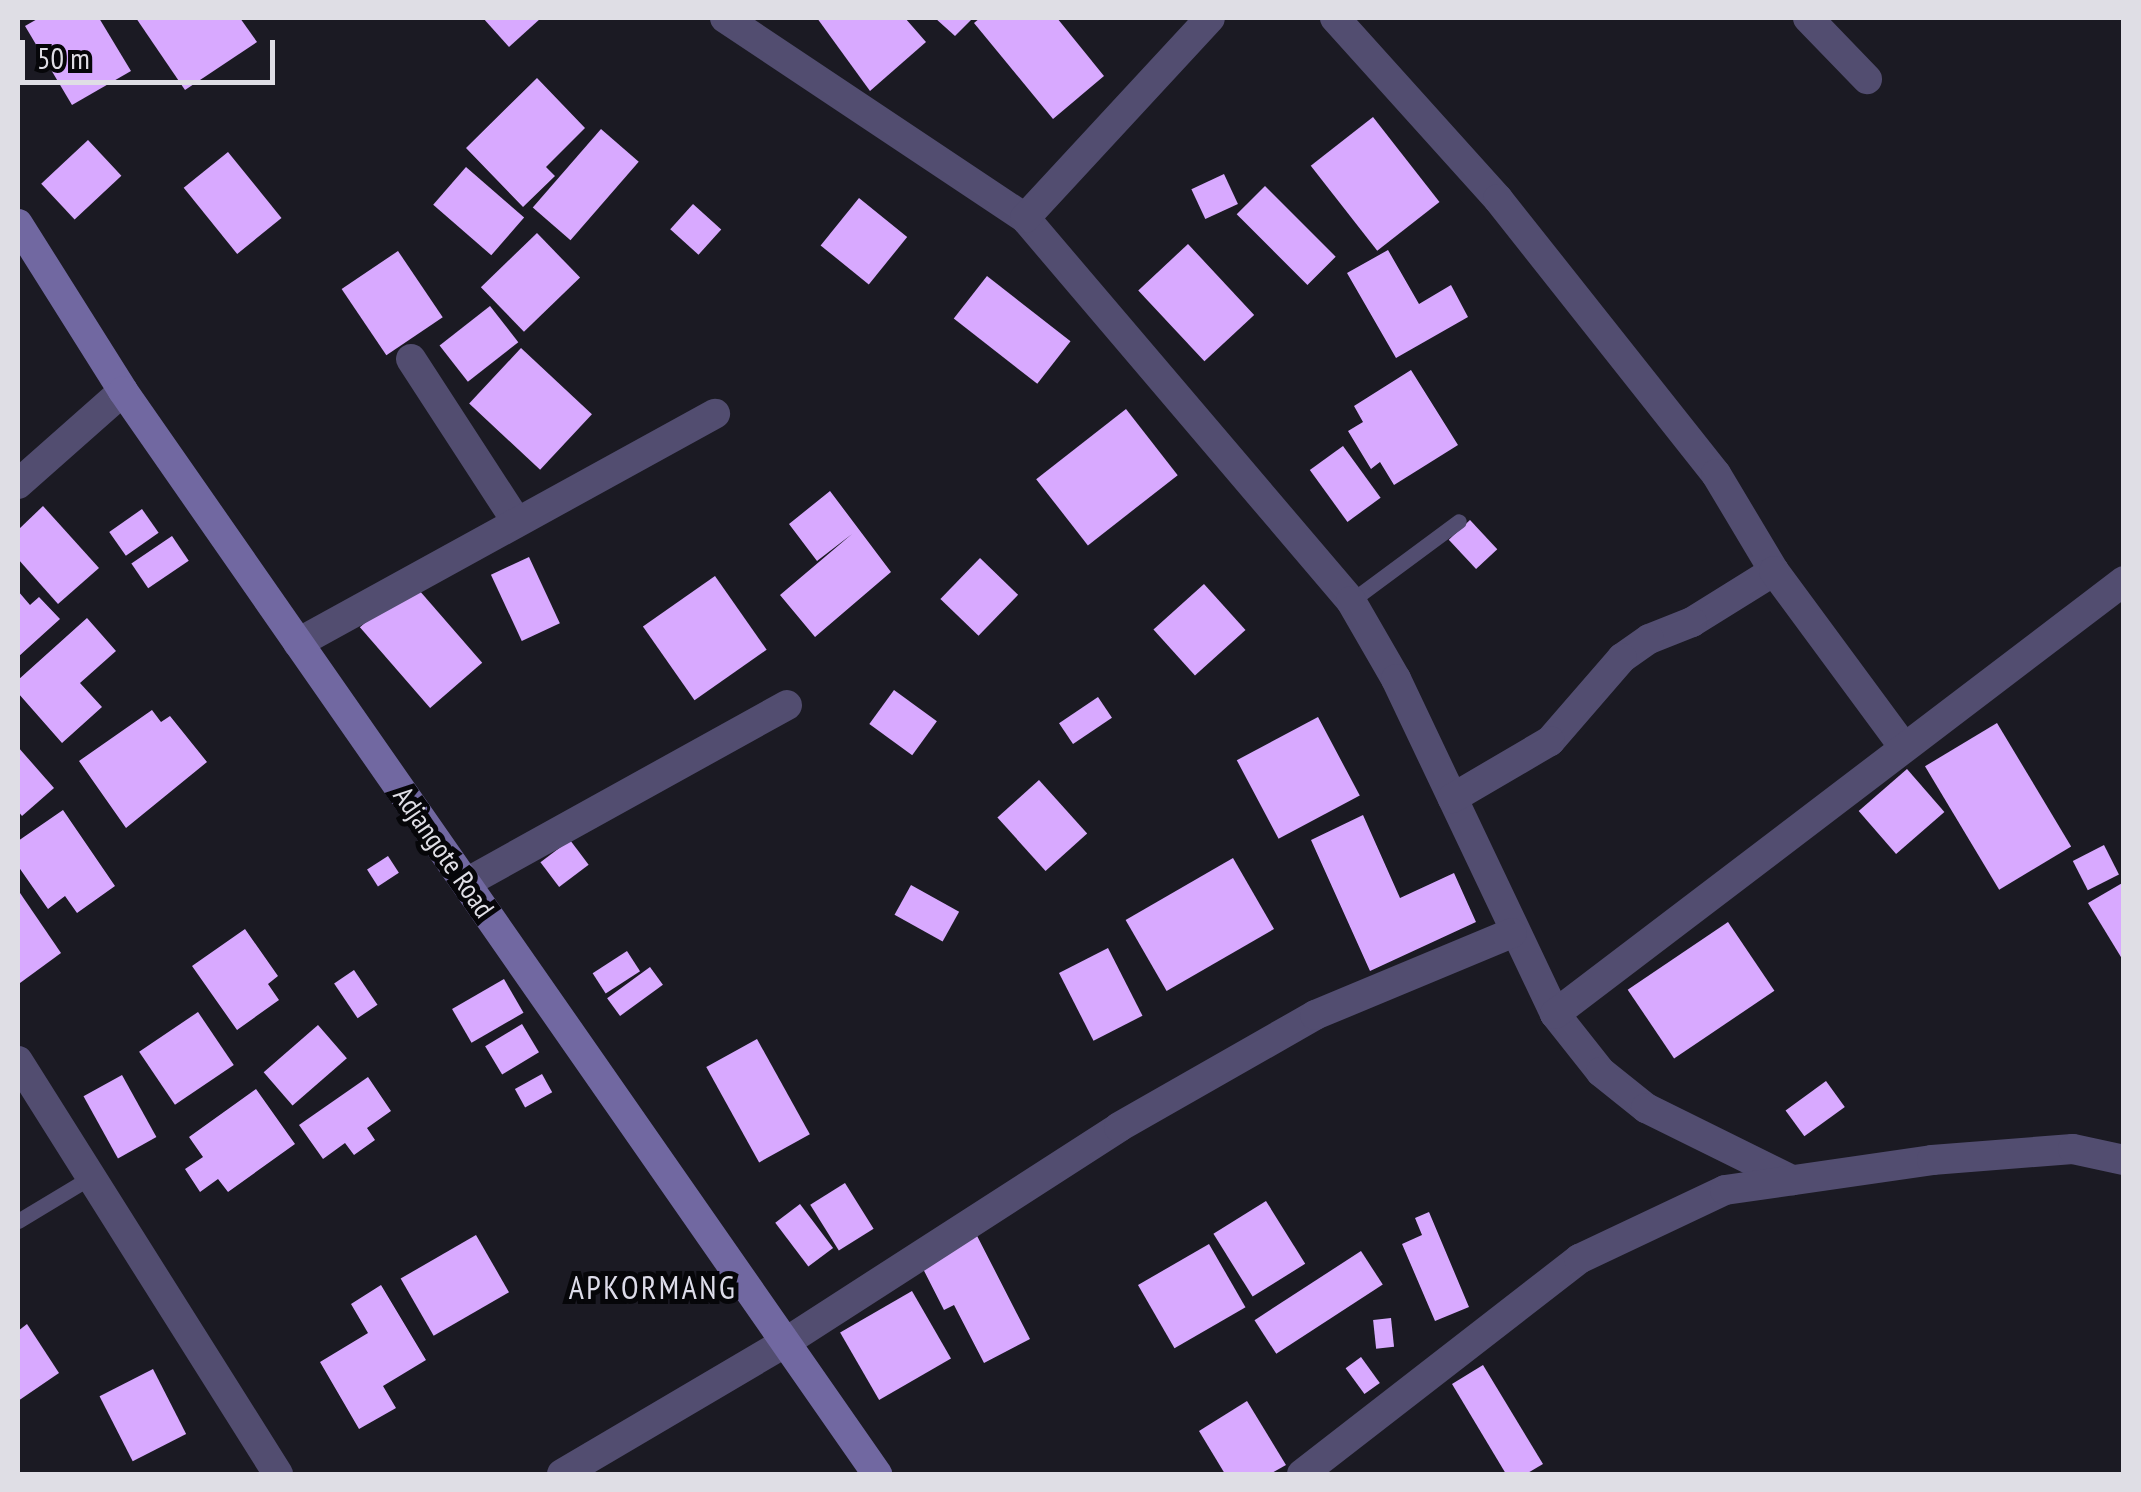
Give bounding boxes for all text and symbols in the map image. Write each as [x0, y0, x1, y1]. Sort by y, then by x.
scale bar [25, 20, 280, 82]
text: 50 m [37, 38, 90, 77]
street label: Adjangote Road [387, 780, 501, 924]
district label: APKORMANG [569, 1268, 737, 1306]

